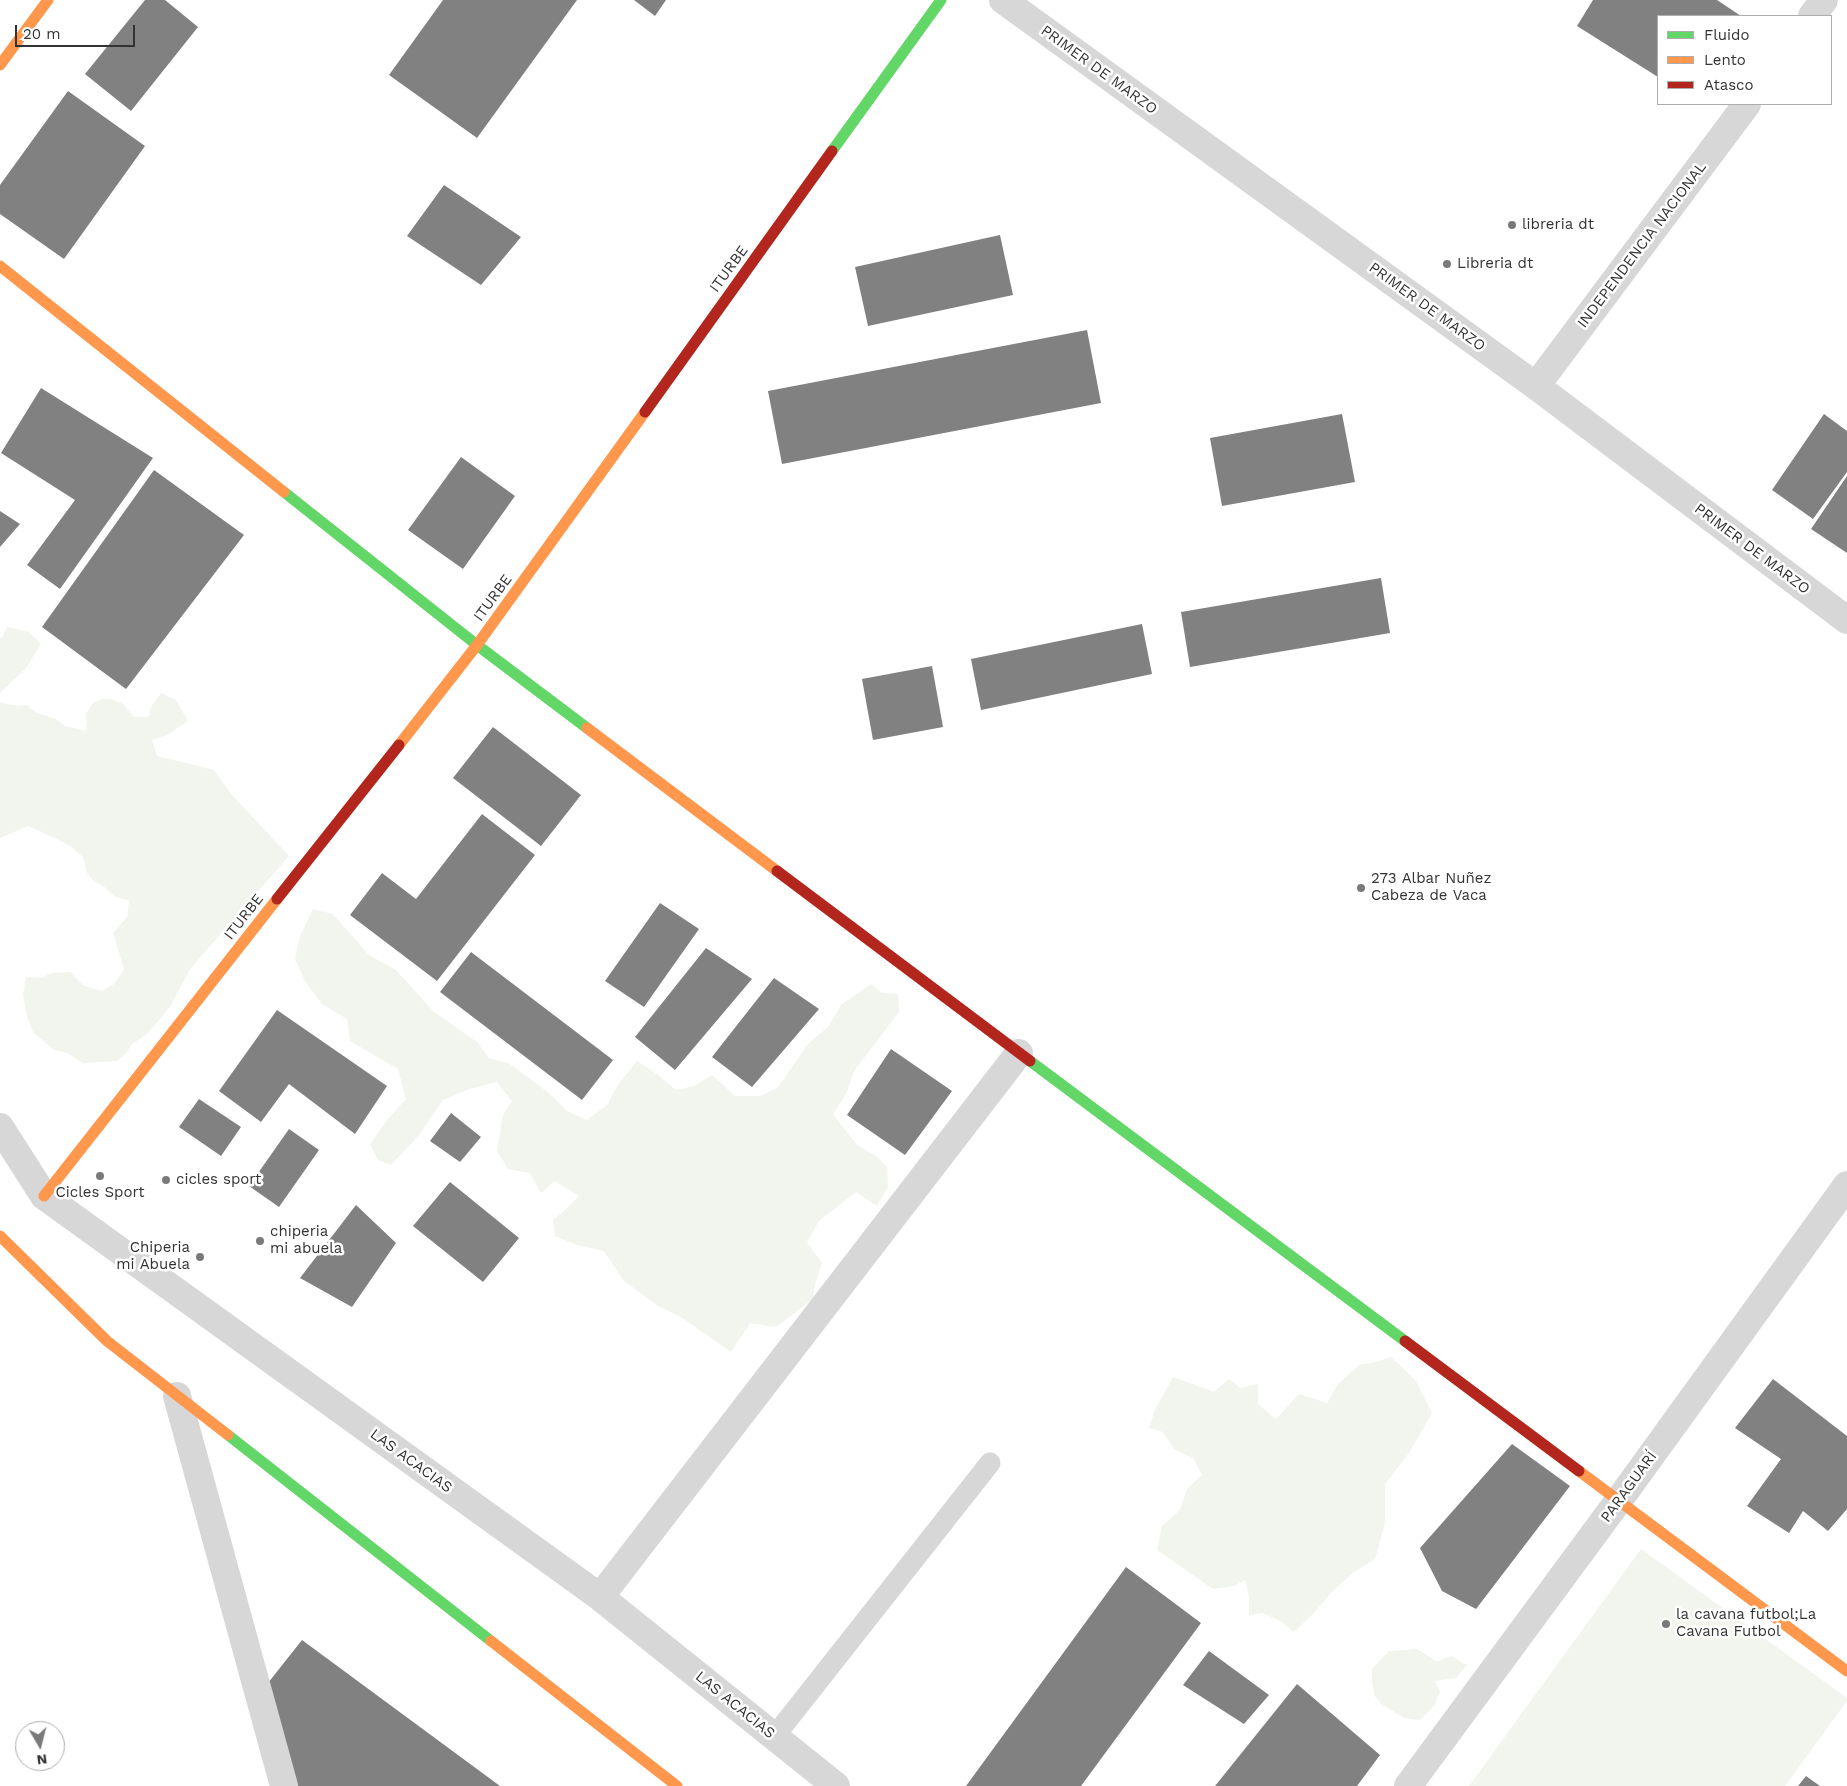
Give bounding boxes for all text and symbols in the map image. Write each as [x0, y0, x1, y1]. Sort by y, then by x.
scale bar [18, 15, 138, 47]
legend [1657, 15, 1832, 105]
street label: PRIMER DE MARZO [1037, 22, 1161, 118]
text: 20 m [23, 25, 61, 43]
text: Fluido [1704, 26, 1749, 44]
text: Lento [1704, 51, 1746, 69]
text: Atasco [1704, 76, 1753, 94]
street label: INDEPENDENCIA NACIONAL [1574, 158, 1710, 332]
place label: libreria dt [1522, 216, 1594, 234]
marker: libreria dt [1506, 219, 1518, 231]
street label: ITURBE [706, 242, 752, 296]
place label: Libreria dt [1457, 255, 1533, 273]
marker: Libreria dt [1441, 258, 1453, 270]
street label: PRIMER DE MARZO [1365, 259, 1489, 355]
street label: PRIMER DE MARZO [1691, 500, 1813, 598]
street label: ITURBE [470, 571, 516, 625]
place label: 273 Albar Nuñez Cabeza de Vaca [1371, 870, 1491, 905]
marker: 273 Albar Nuñez Cabeza de Vaca [1355, 882, 1367, 894]
street label: ITURBE [220, 890, 268, 944]
marker: Cicles Sport [94, 1170, 106, 1182]
place label: cicles sport [176, 1171, 261, 1189]
marker: cicles sport [160, 1174, 172, 1186]
place label: Cicles Sport [56, 1184, 144, 1202]
place label: chiperia mi abuela [270, 1223, 342, 1258]
marker: chiperia mi abuela [254, 1235, 266, 1247]
place label: Chiperia mi Abuela [116, 1239, 190, 1274]
marker: Chiperia mi Abuela [194, 1251, 206, 1263]
street label: LAS ACACIAS [366, 1425, 456, 1497]
street label: PARAGUARÍ [1597, 1448, 1661, 1526]
place label: la cavana futbol;La Cavana Futbol [1676, 1606, 1816, 1641]
marker: la cavana futbol;La Cavana Futbol [1660, 1618, 1672, 1630]
street label: LAS ACACIAS [692, 1667, 778, 1743]
north arrow [15, 1721, 65, 1771]
text: N [36, 1751, 48, 1769]

